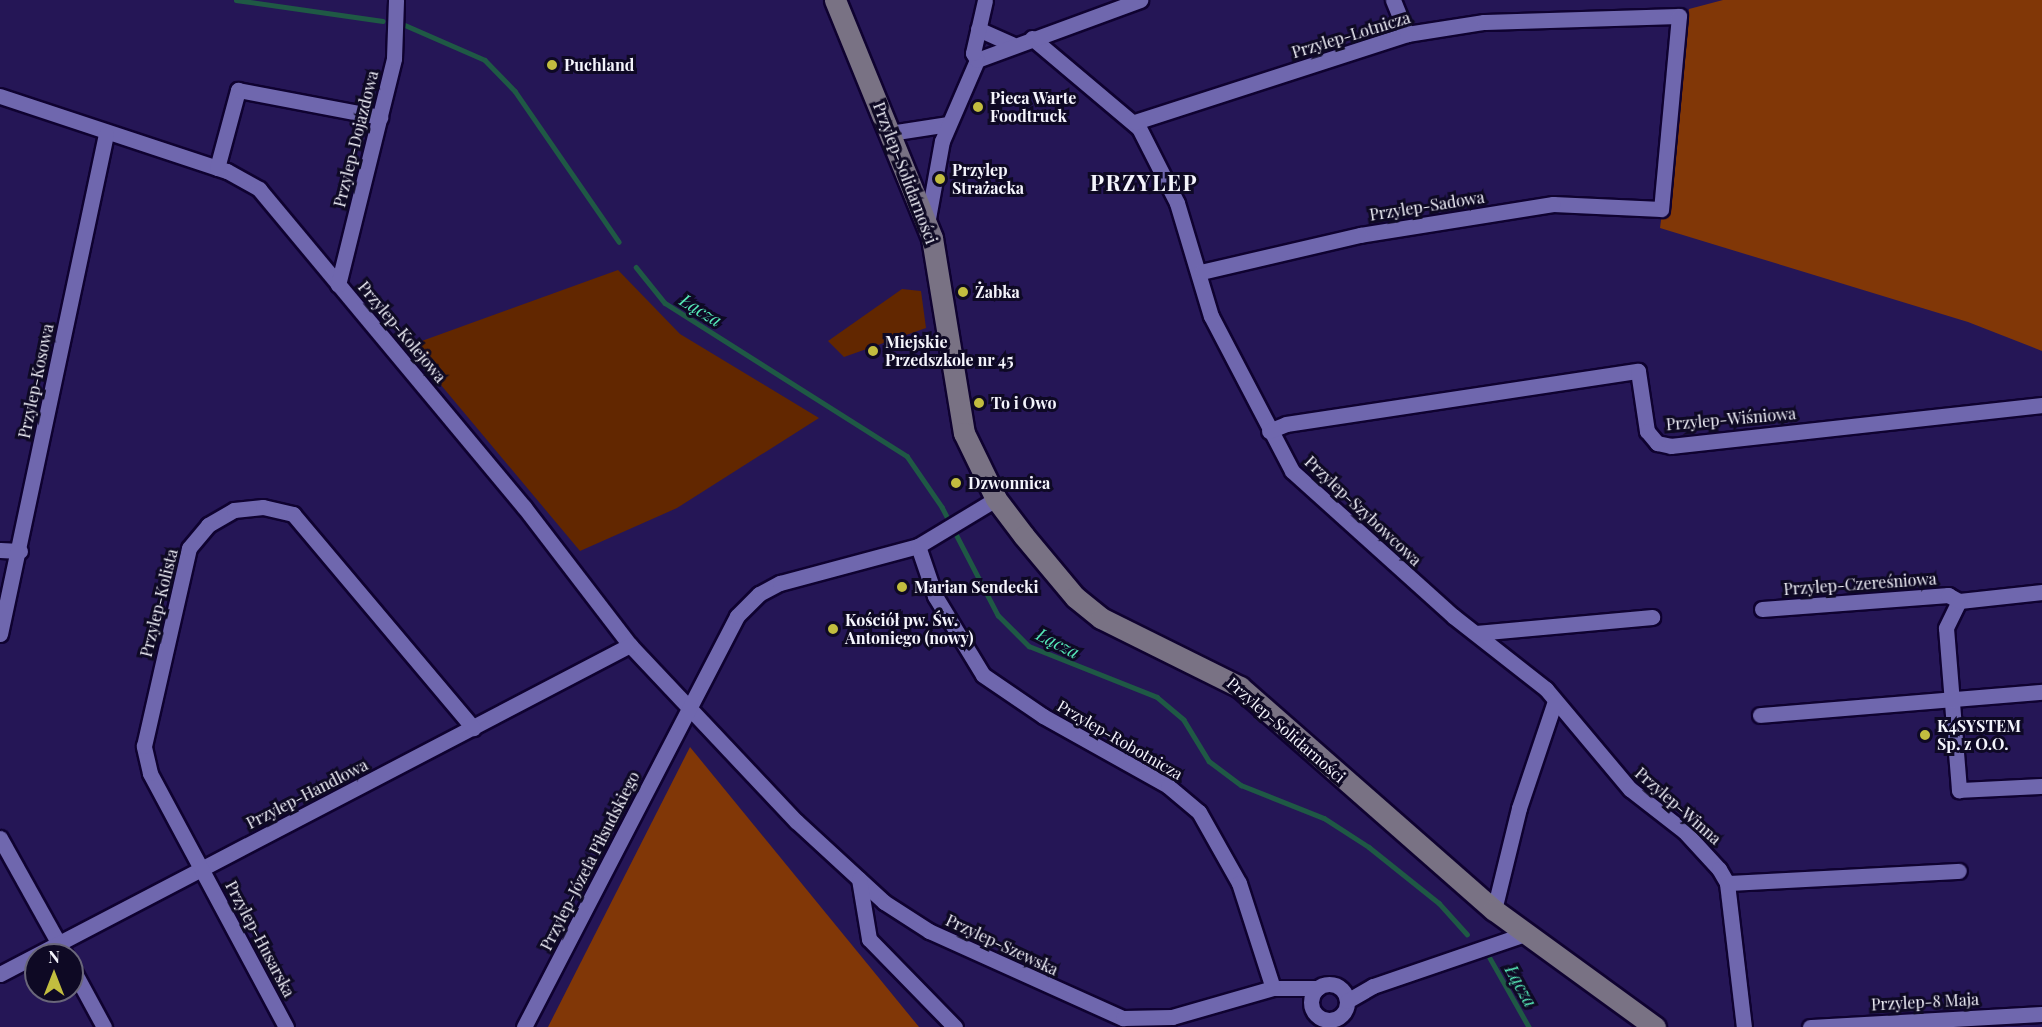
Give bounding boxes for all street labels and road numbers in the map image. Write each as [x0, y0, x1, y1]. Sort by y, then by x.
street label: Przylep-Lotnicza [1289, 8, 1413, 62]
street label: Przylep-Dojazdowa [330, 69, 382, 209]
street label: Przylep-Solidarności [869, 99, 941, 247]
street label: Przylep-Sadowa [1368, 187, 1486, 225]
street label: Przylep-Kolejowa [354, 277, 450, 387]
street label: Przylep-Kosowa [14, 322, 58, 440]
street label: Przylep-Wiśniowa [1665, 404, 1797, 434]
street label: Przylep-Szybowcowa [1301, 452, 1425, 570]
street label: Przylep-Kolista [136, 547, 182, 659]
street label: Przylep-Czereśniowa [1783, 569, 1937, 599]
street label: Przylep-Solidarności [1223, 673, 1349, 787]
street label: Przylep-Robotnicza [1054, 696, 1186, 784]
street label: Przylep-Handlowa [243, 755, 371, 833]
street label: Przylep-Winna [1631, 764, 1725, 848]
street label: Przylep-Józefa Piłsudskiego [536, 768, 644, 954]
street label: Przylep-Husarska [221, 878, 299, 1000]
street label: Przylep-Szewska [943, 911, 1061, 979]
street label: Przylep-8 Maja [1871, 990, 1979, 1014]

